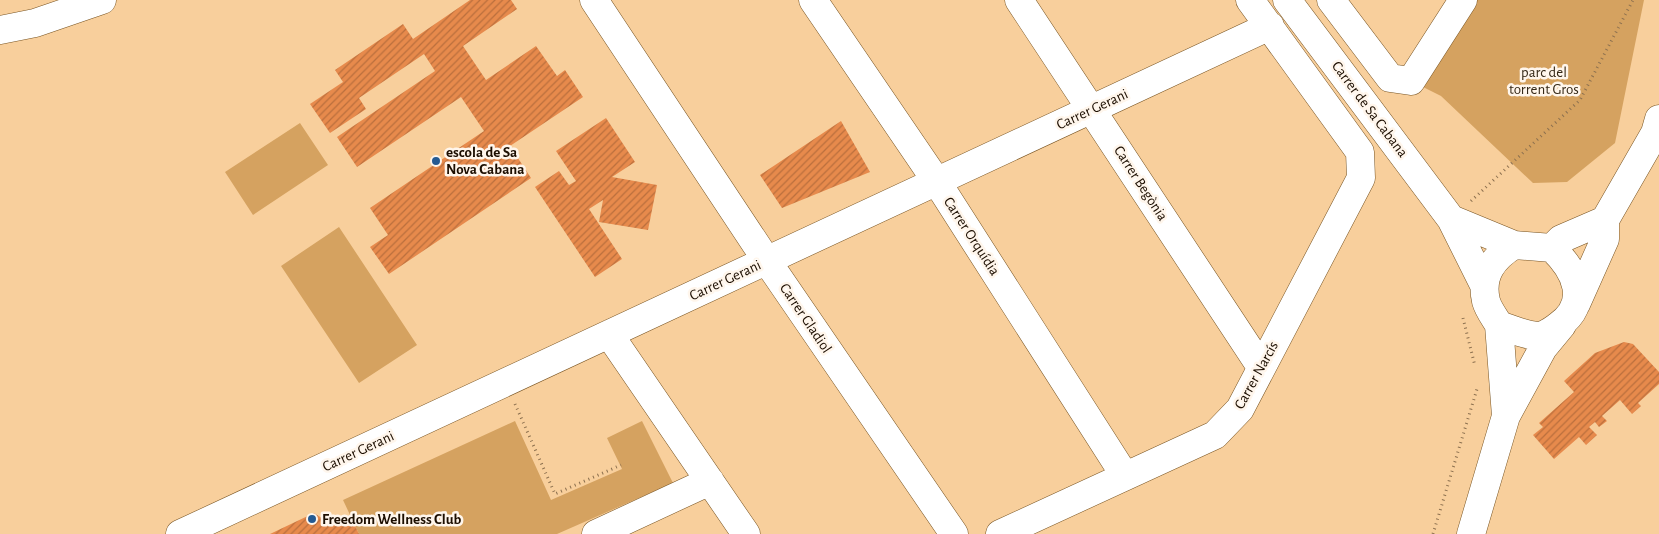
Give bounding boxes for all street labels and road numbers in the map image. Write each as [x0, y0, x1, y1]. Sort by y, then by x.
street label: Carrer de Sa Cabana [1329, 59, 1410, 160]
street label: Carrer Gerani [1054, 86, 1130, 133]
street label: Carrer Begònia [1111, 143, 1170, 223]
street label: Carrer Orquídia [941, 194, 1002, 278]
street label: Carrer Gerani [687, 257, 763, 304]
street label: Carrer Gladiol [777, 281, 834, 356]
street label: Carrer Narcís [1232, 339, 1281, 412]
street label: Carrer Gerani [320, 428, 396, 475]

